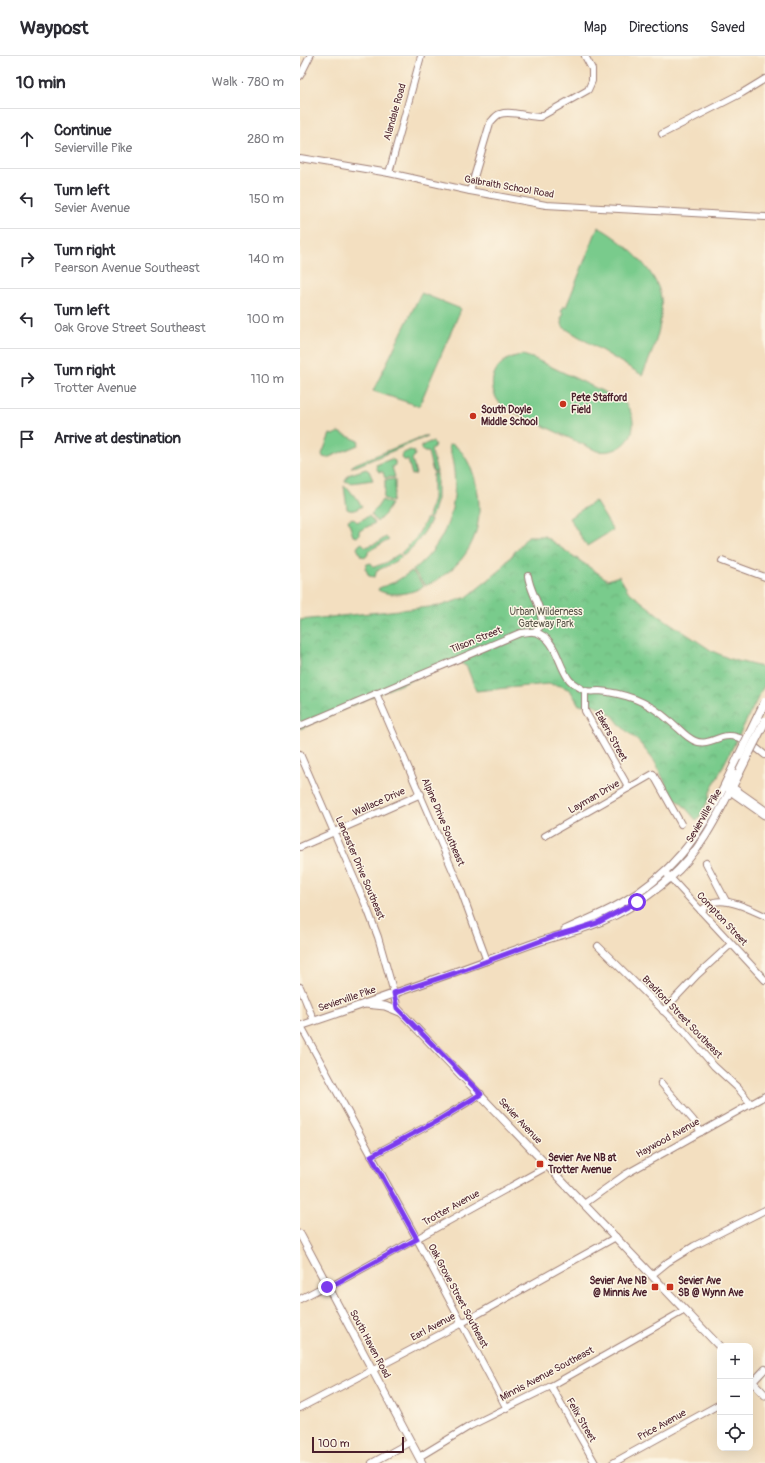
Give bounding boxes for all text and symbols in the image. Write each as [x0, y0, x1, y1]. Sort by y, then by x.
text: Waypost [20, 16, 89, 40]
text: Map [584, 19, 607, 36]
text: Directions [629, 19, 688, 36]
text: Saved [710, 19, 745, 36]
text: 10 min [16, 72, 66, 93]
text: Walk · 780 m [212, 74, 284, 90]
street label: Alandale Road [381, 82, 409, 142]
text: Continue [54, 121, 112, 140]
icon: ahead [16, 128, 38, 150]
text: 280 m [247, 131, 284, 147]
text: Sevierville Pike [54, 140, 132, 156]
street label: Galbraith School Road [463, 173, 555, 201]
text: Turn left [54, 181, 110, 200]
icon: left [16, 188, 38, 210]
text: 150 m [249, 191, 284, 207]
text: Sevier Avenue [54, 200, 130, 216]
text: Turn right [54, 241, 115, 260]
icon: right [16, 248, 38, 270]
text: 140 m [248, 251, 284, 267]
text: Pearson Avenue Southeast [54, 260, 200, 276]
text: Turn left [54, 301, 110, 320]
icon: left [16, 308, 38, 330]
text: 100 m [247, 311, 284, 327]
text: Oak Grove Street Southeast [54, 320, 206, 336]
text: Turn right [54, 361, 115, 380]
icon: right [16, 368, 38, 390]
text: 110 m [251, 371, 284, 387]
text: Trotter Avenue [54, 380, 137, 396]
place label: Pete Stafford Field [571, 392, 627, 416]
marker: Pete Stafford Field [558, 399, 568, 409]
place label: South Doyle Middle School [481, 404, 538, 428]
marker: South Doyle Middle School [468, 411, 478, 421]
icon: arrive [16, 428, 38, 450]
text: Arrive at destination [54, 429, 181, 448]
park label: Urban Wilderness Gateway Park [509, 606, 583, 630]
street label: Tilson Street [449, 624, 504, 656]
street label: Eakers Street [592, 708, 630, 764]
street label: Alpine Drive Southeast [419, 776, 467, 869]
street label: Layman Drive [566, 778, 622, 816]
street label: Wallace Drive [351, 785, 407, 819]
street label: Sevierville Pike [684, 787, 724, 845]
street label: Lancaster Drive Southeast [333, 815, 388, 922]
street label: Compton Street [694, 890, 751, 949]
route start [628, 893, 646, 911]
street label: Bradford Street Southeast [639, 973, 725, 1062]
street label: Sevierville Pike [317, 984, 377, 1014]
street label: Sevier Avenue [496, 1096, 544, 1147]
street label: Haywood Avenue [634, 1116, 702, 1160]
place label: Sevier Ave NB at Trotter Avenue [547, 1152, 617, 1176]
marker: Sevier Ave NB at Trotter Avenue [535, 1159, 545, 1169]
street label: Trotter Avenue [420, 1187, 482, 1229]
street label: Oak Grove Street Southeast [425, 1242, 491, 1351]
place label: Sevier Ave NB @ Minnis Ave [589, 1275, 648, 1299]
place label: Sevier Ave SB @ Wynn Ave [678, 1275, 744, 1299]
route end [318, 1278, 336, 1296]
marker: Sevier Ave NB @ Minnis Ave [650, 1282, 660, 1292]
marker: Sevier Ave SB @ Wynn Ave [665, 1282, 675, 1292]
street label: South Haven Road [347, 1308, 393, 1380]
street label: Earl Avenue [409, 1310, 457, 1344]
map controls [717, 1343, 753, 1451]
button: + [717, 1343, 753, 1379]
street label: Minnis Avenue Southeast [498, 1344, 597, 1404]
button: − [717, 1379, 753, 1415]
street label: Felix Street [564, 1396, 599, 1445]
street label: Price Avenue [636, 1407, 688, 1443]
button: locate [717, 1415, 753, 1451]
scale bar [312, 1435, 404, 1454]
text: 100 m [318, 1437, 349, 1450]

